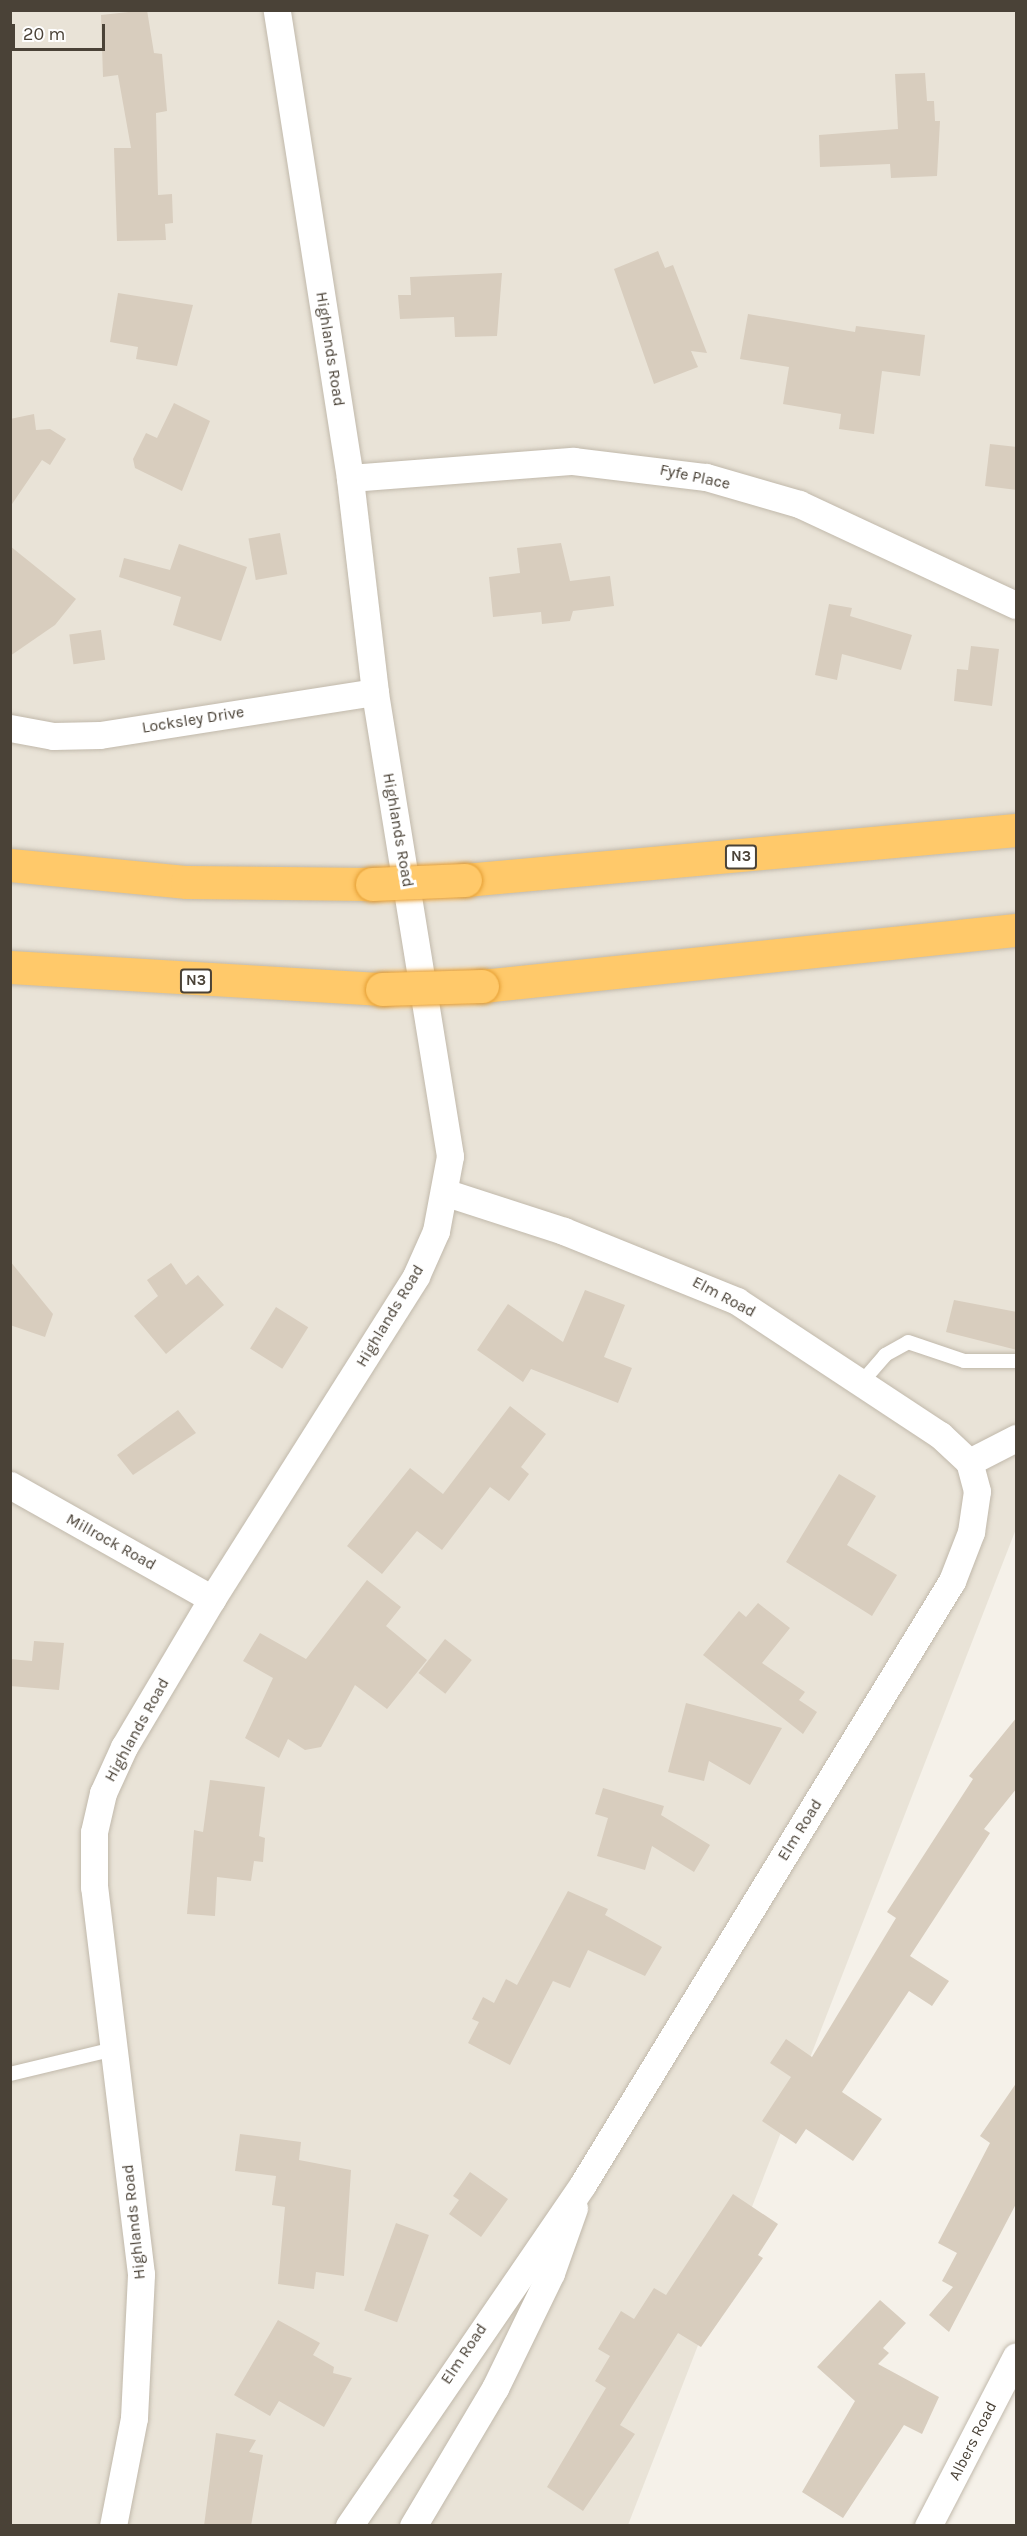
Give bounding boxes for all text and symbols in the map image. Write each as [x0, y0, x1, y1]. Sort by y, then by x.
scale bar [15, 12, 108, 50]
text: 20 m [23, 23, 65, 45]
street label: Highlands Road [311, 290, 349, 408]
street label: Fyfe Place [658, 460, 732, 494]
street label: Locksley Drive [141, 702, 245, 738]
street label: Highlands Road [379, 771, 417, 889]
road number: N3 [724, 845, 758, 869]
road number: N3 [180, 969, 212, 993]
street label: Highlands Road [352, 1262, 428, 1370]
street label: Elm Road [689, 1272, 759, 1322]
street label: Millrock Road [63, 1509, 159, 1575]
street label: Highlands Road [101, 1675, 173, 1785]
street label: Elm Road [774, 1796, 826, 1864]
street label: Highlands Road [118, 2164, 150, 2280]
street label: Elm Road [437, 2320, 491, 2388]
street label: Albers Road [945, 2398, 1001, 2484]

